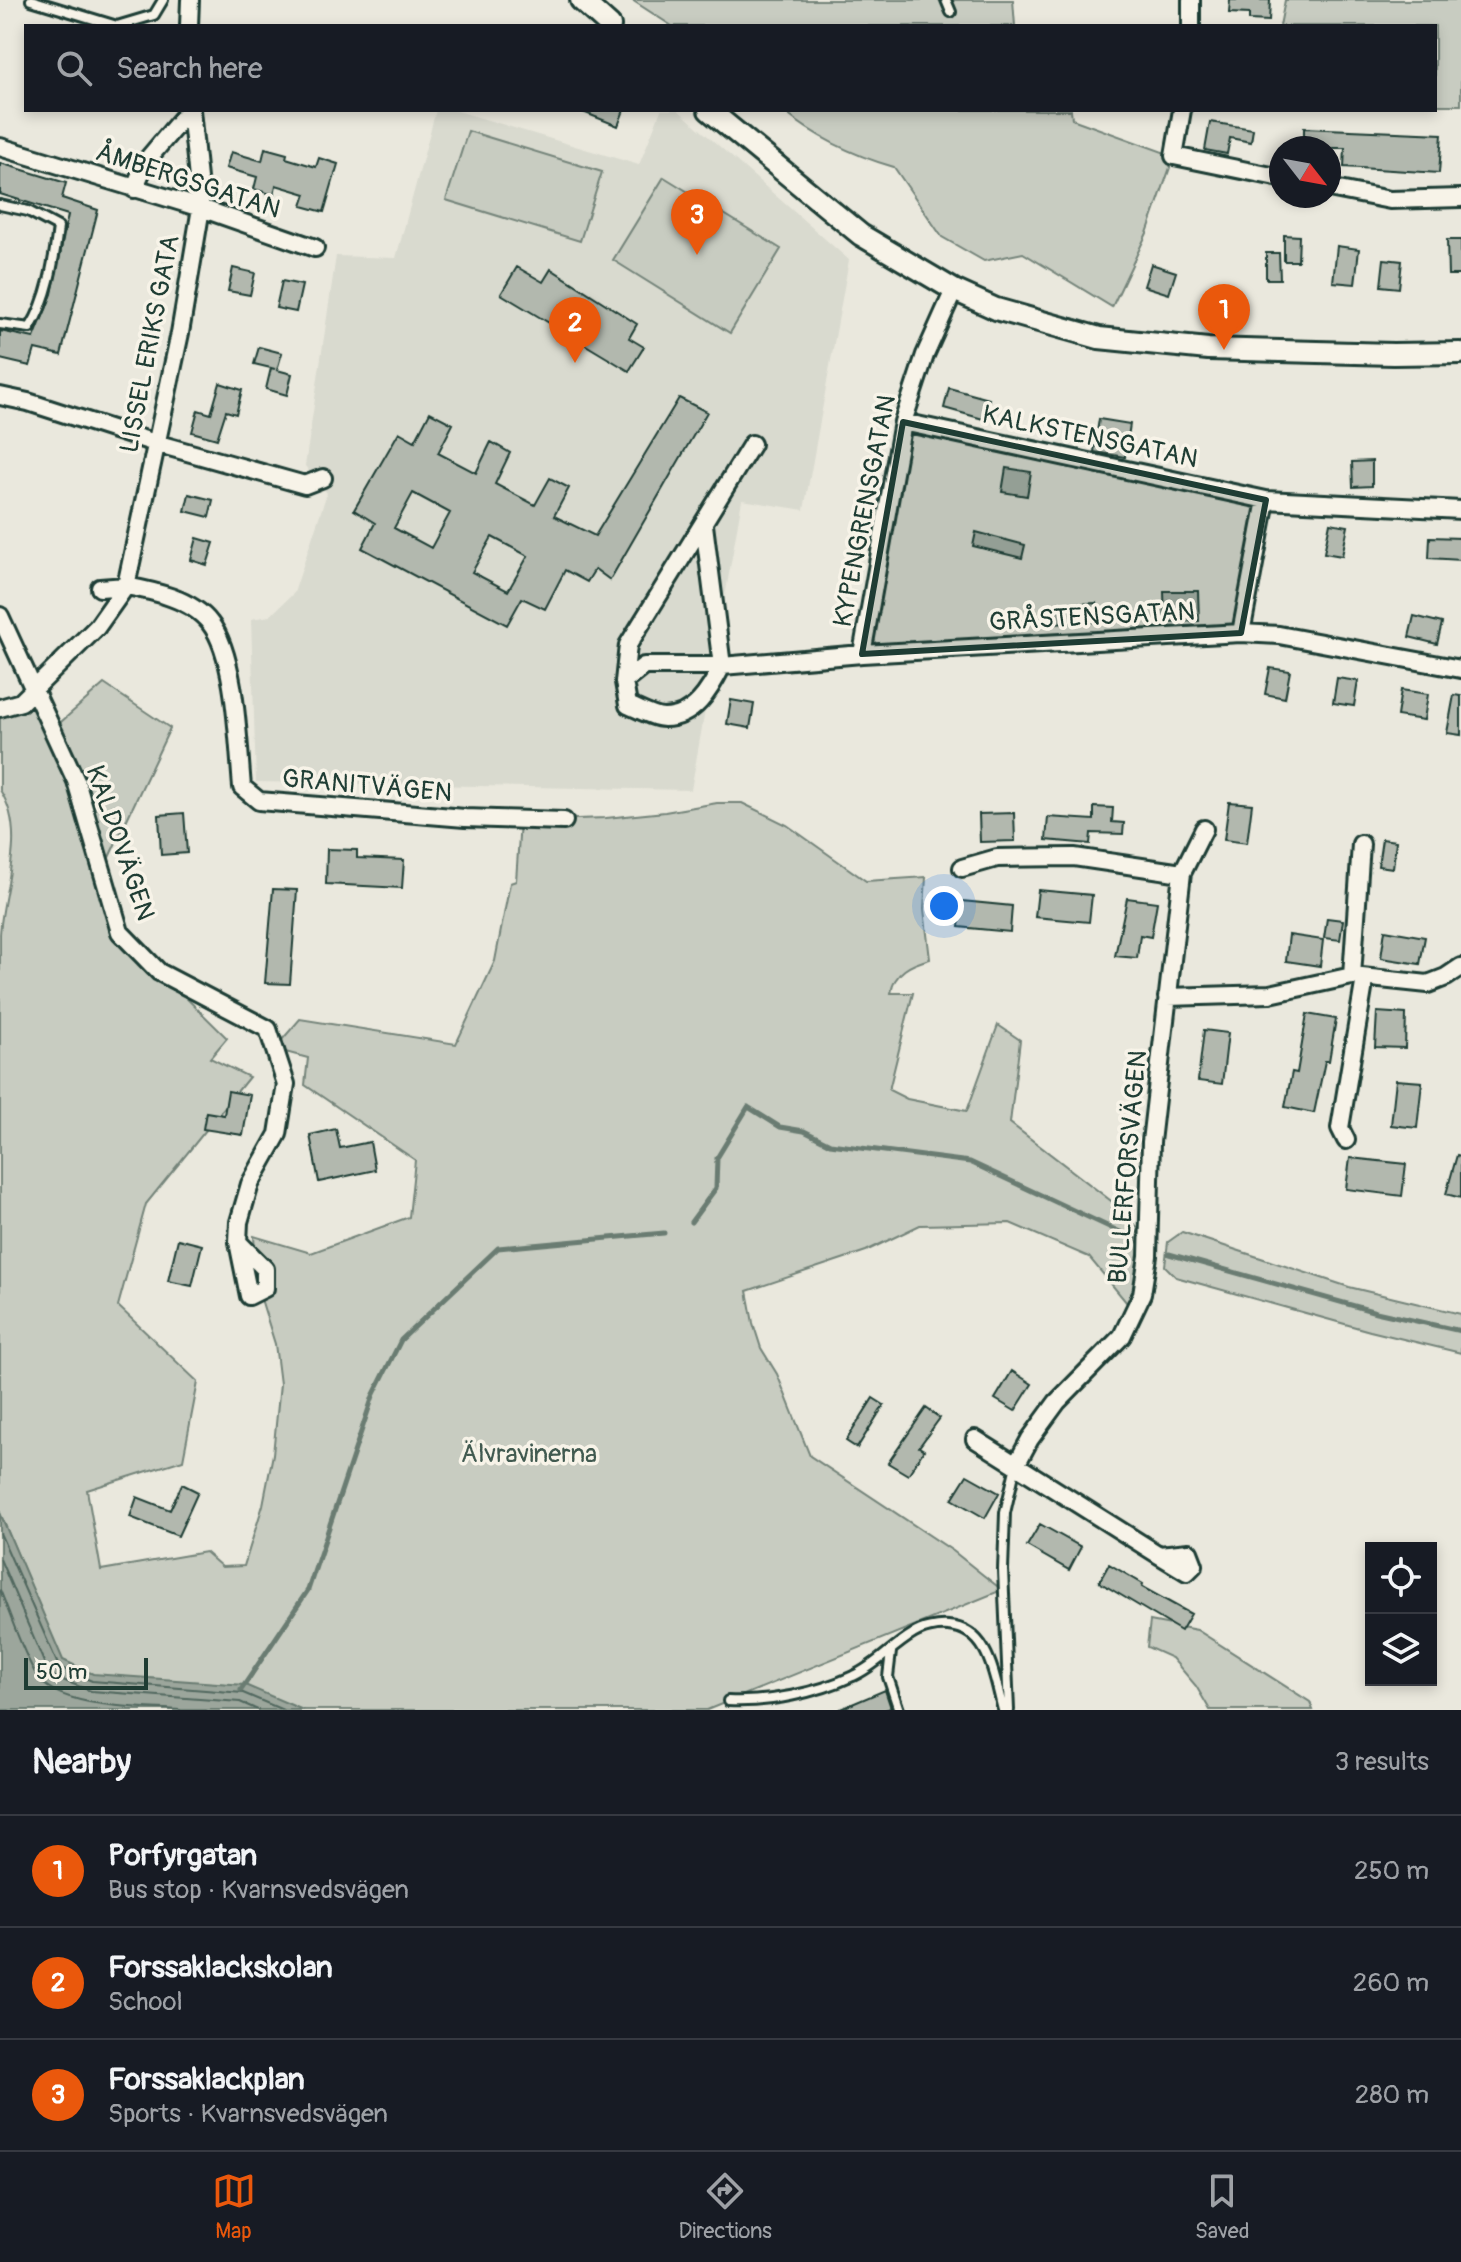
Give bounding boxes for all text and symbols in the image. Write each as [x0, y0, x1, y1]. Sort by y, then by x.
search box [24, 24, 1437, 112]
icon: search [52, 46, 96, 90]
text: Search here [116, 50, 263, 87]
street label: ÅMBERGSGATAN [92, 135, 285, 226]
north arrow [1269, 136, 1341, 208]
pin: 3 [671, 189, 723, 255]
street label: LISSEL ERIKS GATA [113, 232, 187, 456]
pin: 1 [1198, 284, 1250, 350]
pin: 2 [549, 297, 601, 363]
street label: KYPENGRENSGATAN [827, 392, 903, 630]
street label: KALKSTENSGATAN [979, 399, 1201, 475]
street label: GRÅSTENSGATAN [988, 595, 1196, 638]
street label: KALDOVÄGEN [79, 761, 161, 925]
street label: GRANITVÄGEN [281, 763, 453, 809]
your location [924, 886, 964, 926]
street label: BULLERFORSVÄGEN [1102, 1049, 1154, 1285]
park label: Älvravinerna [461, 1438, 597, 1470]
map controls [1365, 1542, 1437, 1686]
button: locate [1365, 1542, 1437, 1614]
button: layers [1365, 1614, 1437, 1686]
scale bar [24, 1654, 148, 1690]
text: 50 m [36, 1658, 87, 1686]
text: Nearby [32, 1741, 131, 1784]
text: 3 results [1335, 1746, 1429, 1778]
text: Porfyrgatan [108, 1837, 257, 1874]
text: 1 [53, 1855, 63, 1887]
text: 250 m [1354, 1855, 1429, 1887]
text: Bus stop · Kvarnsvedsvägen [108, 1874, 409, 1906]
text: Forssaklackskolan [108, 1949, 333, 1986]
text: 2 [51, 1967, 65, 1999]
text: 260 m [1353, 1967, 1429, 1999]
text: School [108, 1986, 183, 2018]
text: Forssaklackplan [108, 2061, 305, 2098]
text: 3 [51, 2079, 65, 2111]
text: 280 m [1355, 2079, 1429, 2111]
text: Sports · Kvarnsvedsvägen [108, 2098, 388, 2130]
tab: Map [212, 2169, 256, 2245]
tab: Directions [679, 2169, 772, 2245]
tab: Saved [1195, 2169, 1249, 2245]

